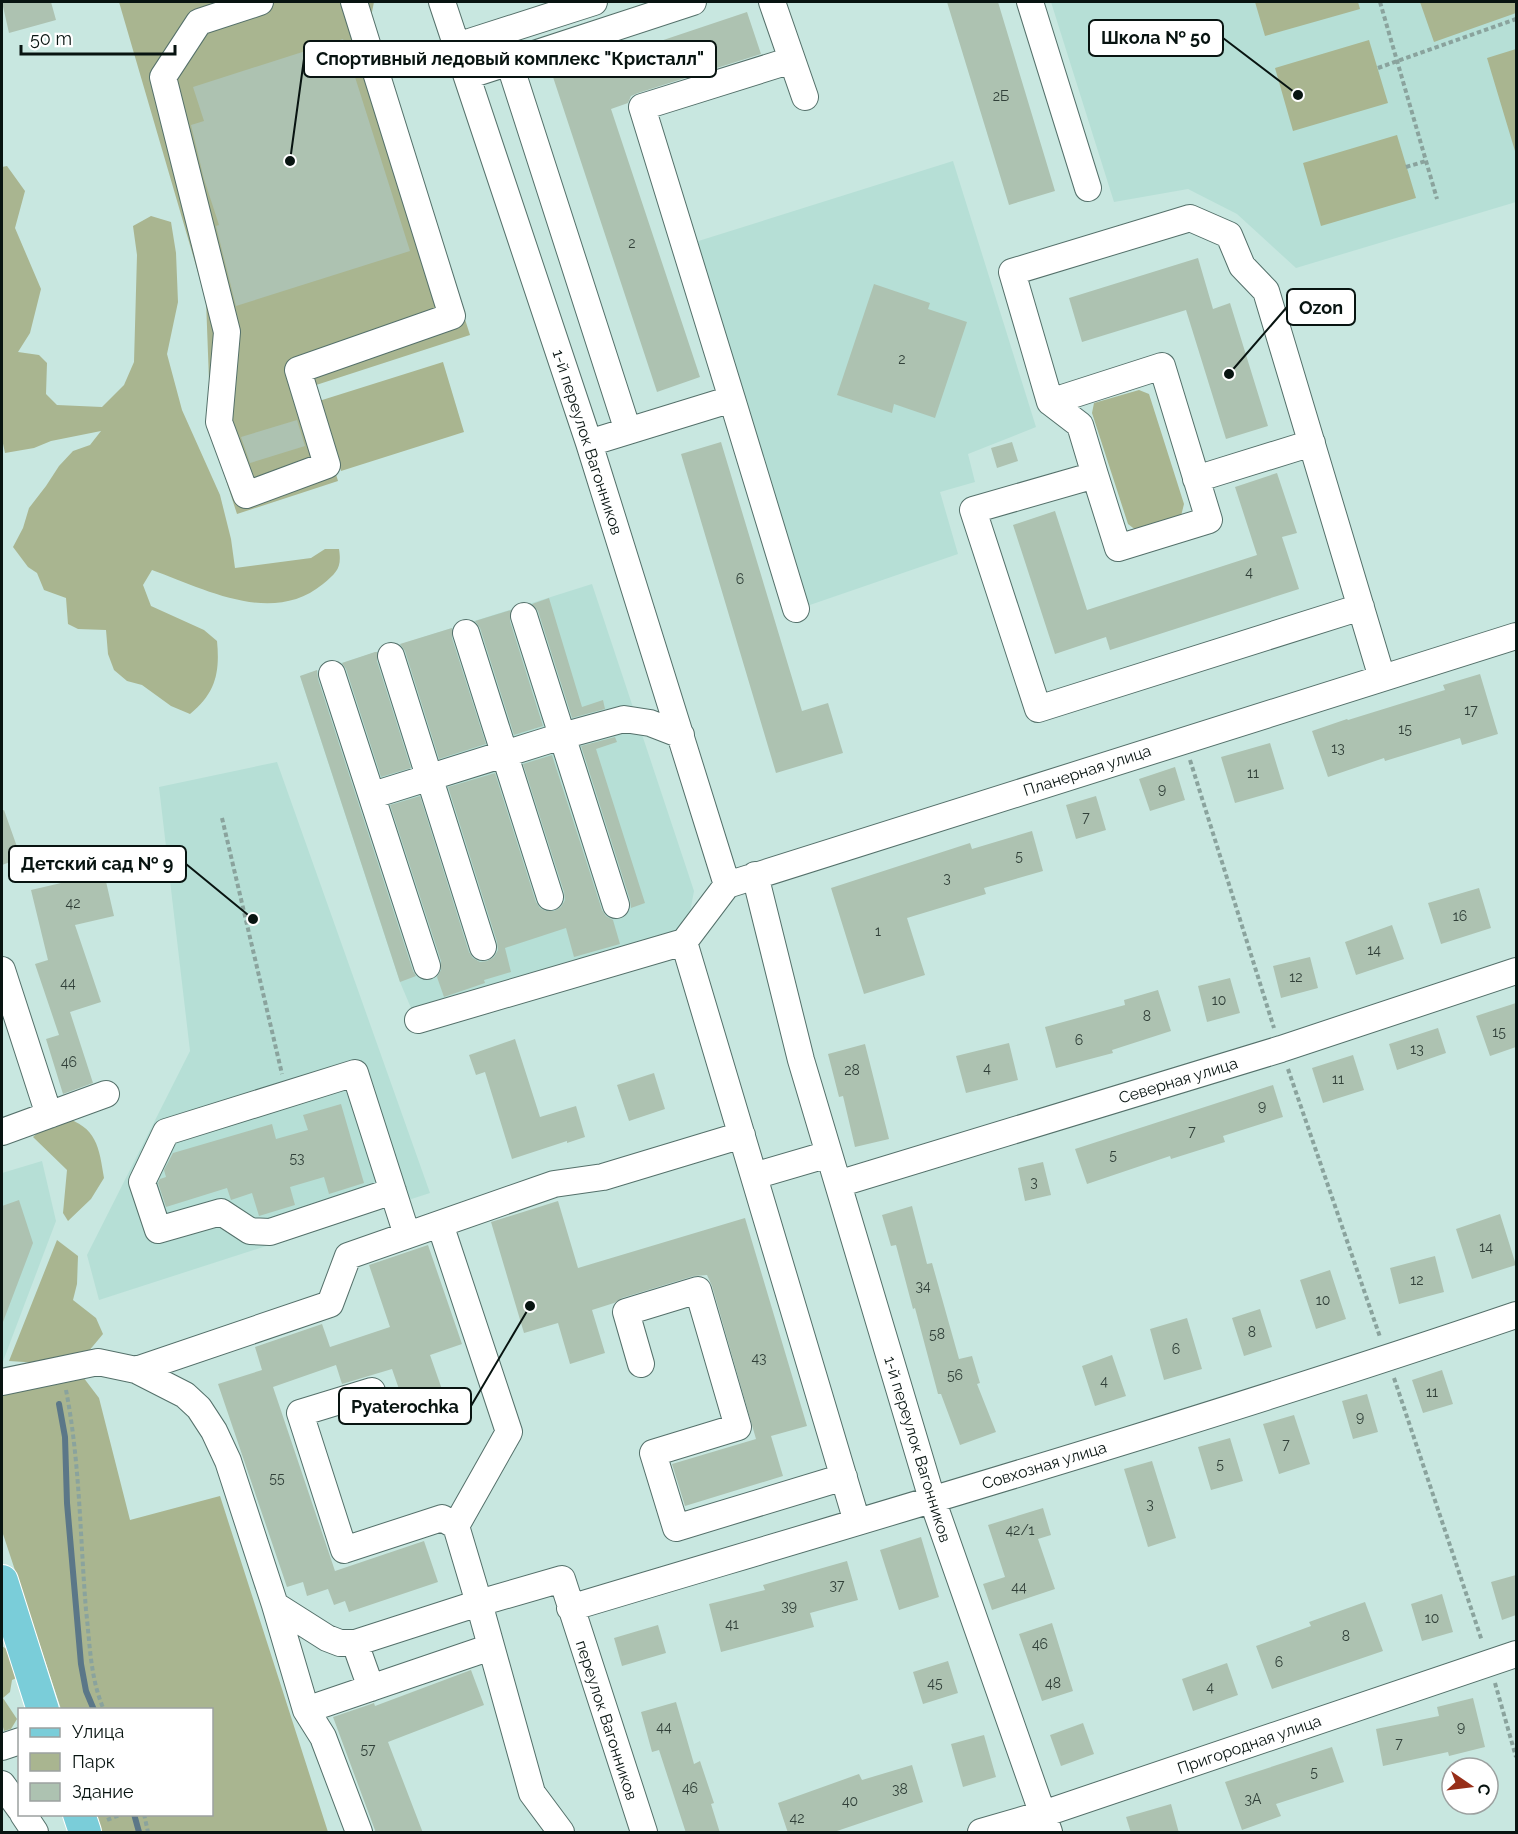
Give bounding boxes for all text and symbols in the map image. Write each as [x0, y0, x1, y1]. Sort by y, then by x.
scale bar [21, 18, 176, 56]
callout: Школа № 50 [1089, 20, 1223, 56]
text: Школа № 50 [1101, 27, 1211, 48]
text: 50 m [30, 28, 72, 49]
callout: Спортивный ледовый комплекс "Кристалл" [304, 41, 716, 77]
text: Спортивный ледовый комплекс "Кристалл" [316, 48, 704, 69]
house number: 2Б [993, 88, 1009, 104]
house number: 2 [628, 235, 636, 251]
callout: Ozon [1287, 289, 1355, 325]
text: Ozon [1299, 297, 1343, 318]
street label: 1-й переулок Вагонников [549, 347, 626, 537]
house number: 2 [898, 351, 906, 367]
house number: 4 [1245, 564, 1253, 580]
house number: 6 [736, 571, 744, 587]
house number: 17 [1464, 702, 1478, 718]
house number: 15 [1398, 721, 1412, 737]
house number: 13 [1331, 740, 1345, 756]
street label: Планерная улица [1021, 741, 1153, 800]
house number: 11 [1247, 765, 1259, 781]
house number: 9 [1158, 781, 1166, 797]
house number: 7 [1082, 809, 1090, 825]
callout: Детский сад № 9 [9, 846, 186, 882]
house number: 5 [1015, 848, 1023, 864]
text: Детский сад № 9 [21, 853, 173, 874]
house number: 3 [943, 870, 951, 886]
house number: 42 [66, 895, 80, 911]
house number: 16 [1453, 908, 1467, 924]
house number: 1 [875, 923, 881, 939]
house number: 14 [1367, 942, 1381, 958]
house number: 12 [1289, 969, 1303, 985]
house number: 44 [60, 975, 76, 991]
house number: 10 [1212, 992, 1226, 1008]
house number: 8 [1143, 1008, 1151, 1024]
house number: 15 [1492, 1024, 1506, 1040]
house number: 6 [1075, 1032, 1083, 1048]
house number: 13 [1410, 1041, 1424, 1057]
street label: Северная улица [1116, 1053, 1240, 1108]
house number: 46 [61, 1054, 77, 1070]
house number: 4 [983, 1060, 991, 1076]
house number: 28 [844, 1062, 860, 1078]
house number: 11 [1332, 1071, 1344, 1087]
house number: 9 [1258, 1098, 1266, 1114]
house number: 7 [1188, 1123, 1196, 1139]
house number: 5 [1109, 1147, 1117, 1163]
house number: 53 [289, 1150, 305, 1166]
house number: 3 [1030, 1174, 1038, 1190]
house number: 14 [1479, 1239, 1493, 1255]
house number: 12 [1410, 1272, 1424, 1288]
house number: 34 [915, 1278, 931, 1294]
house number: 10 [1316, 1292, 1330, 1308]
house number: 8 [1248, 1324, 1256, 1340]
house number: 58 [929, 1326, 945, 1342]
house number: 6 [1172, 1341, 1180, 1357]
house number: 43 [751, 1350, 767, 1366]
street label: 1-й переулок Вагонников [880, 1354, 955, 1545]
house number: 56 [947, 1367, 963, 1383]
house number: 4 [1100, 1373, 1108, 1389]
house number: 11 [1426, 1384, 1438, 1400]
callout: Pyaterochka [339, 1388, 471, 1424]
text: Pyaterochka [351, 1396, 459, 1417]
house number: 9 [1356, 1409, 1364, 1425]
house number: 7 [1282, 1436, 1290, 1452]
street label: Совхозная улица [980, 1438, 1109, 1493]
house number: 5 [1216, 1456, 1224, 1472]
house number: 55 [269, 1470, 285, 1486]
house number: 3 [1146, 1496, 1154, 1512]
house number: 42/1 [1005, 1522, 1035, 1538]
house number: 37 [830, 1577, 845, 1593]
house number: 44 [1011, 1579, 1027, 1595]
house number: 39 [781, 1598, 797, 1614]
house number: 10 [1425, 1610, 1439, 1626]
house number: 41 [725, 1616, 739, 1632]
house number: 8 [1342, 1628, 1350, 1644]
house number: 46 [1032, 1636, 1048, 1652]
street label: переулок Вагонников [572, 1638, 641, 1802]
house number: 6 [1275, 1654, 1283, 1670]
house number: 45 [927, 1675, 943, 1691]
house number: 48 [1045, 1675, 1061, 1691]
house number: 4 [1206, 1679, 1214, 1695]
legend [18, 1708, 213, 1816]
street label: Пригородная улица [1175, 1711, 1324, 1778]
house number: 44 [656, 1719, 672, 1735]
house number: 9 [1457, 1719, 1465, 1735]
text: Улица [72, 1721, 124, 1742]
house number: 7 [1395, 1735, 1403, 1751]
house number: 57 [360, 1741, 376, 1757]
text: Парк [72, 1751, 115, 1772]
north arrow [1440, 1756, 1500, 1816]
house number: 5 [1310, 1764, 1318, 1780]
house number: 46 [682, 1780, 698, 1796]
text: Здание [72, 1781, 134, 1802]
house number: 38 [892, 1781, 908, 1797]
text: С [1474, 1782, 1495, 1797]
house number: 3А [1245, 1791, 1262, 1807]
house number: 40 [842, 1793, 858, 1809]
house number: 42 [790, 1810, 804, 1826]

